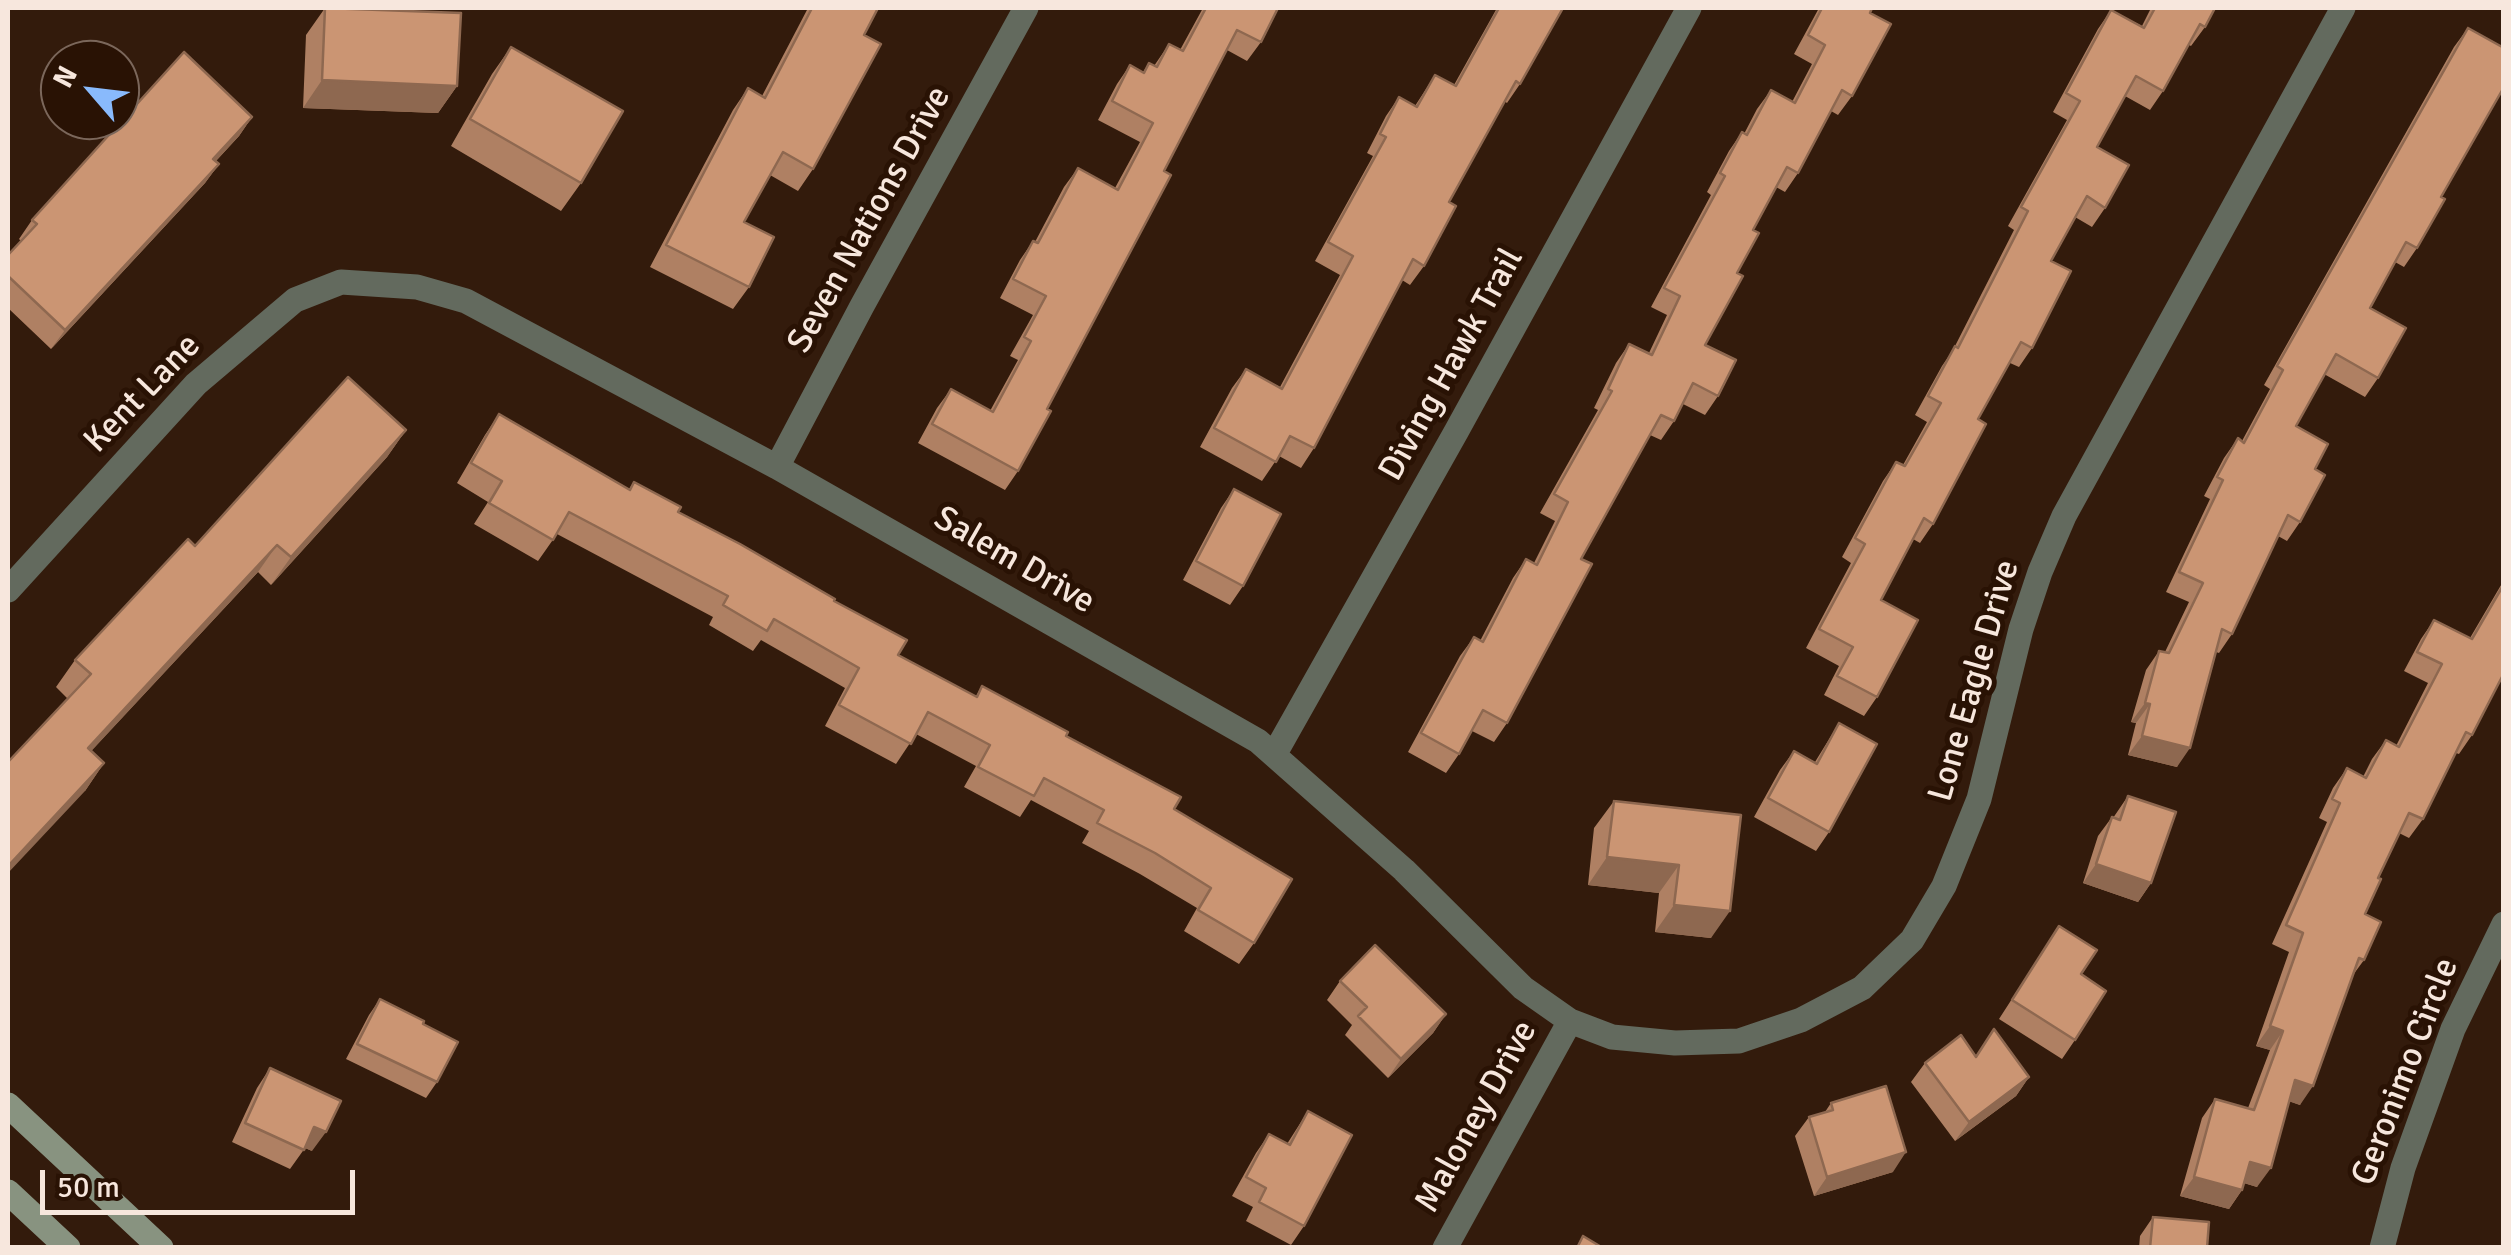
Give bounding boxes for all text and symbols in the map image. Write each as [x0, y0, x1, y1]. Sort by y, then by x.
north arrow [40, 40, 140, 140]
text: N [46, 60, 85, 93]
street label: Seven Nations Drive [779, 79, 961, 361]
street label: Diving Hawk Trail [1371, 241, 1533, 489]
street label: Kent Lane [76, 326, 210, 462]
street label: Salem Drive [926, 498, 1102, 624]
street label: Lone Eagle Drive [1921, 556, 2029, 806]
street label: Geronimo Circle [2343, 953, 2469, 1191]
street label: Maloney Drive [1407, 1014, 1547, 1220]
scale bar [45, 1150, 360, 1212]
text: 50 m [57, 1169, 120, 1206]

